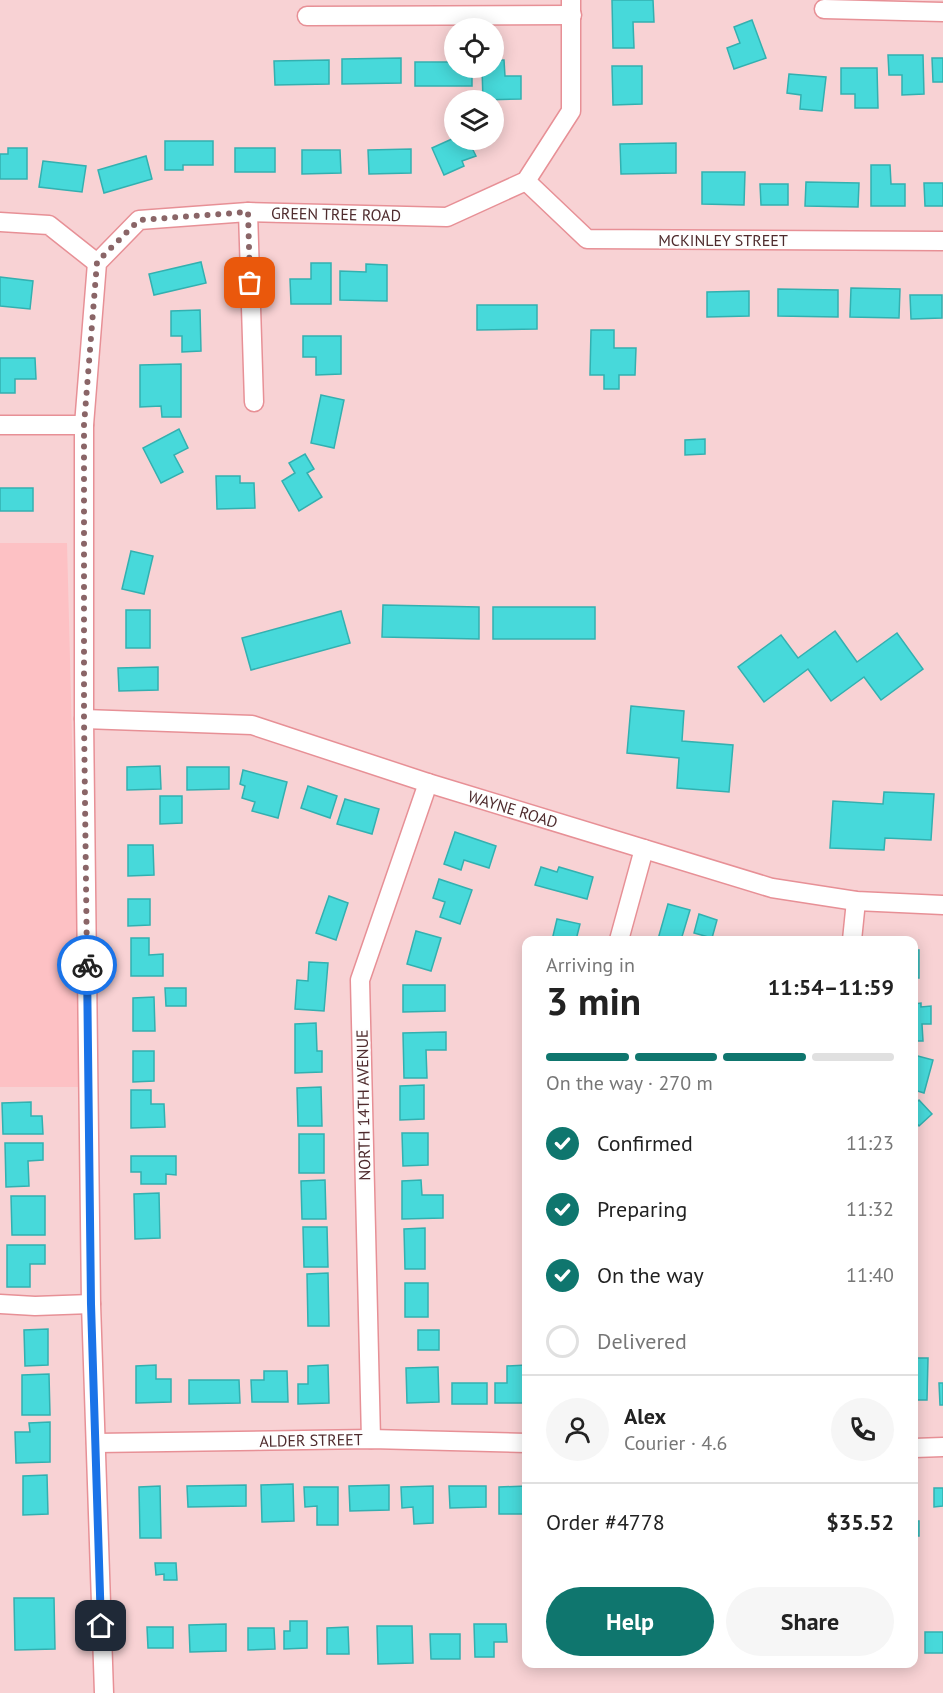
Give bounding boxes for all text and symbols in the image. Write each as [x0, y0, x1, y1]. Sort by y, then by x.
map controls [444, 18, 504, 150]
button: locate [444, 18, 504, 78]
button: layers [444, 90, 504, 150]
street label: GREEN TREE ROAD [271, 203, 401, 225]
street label: MCKINLEY STREET [658, 230, 788, 250]
pin [224, 257, 275, 308]
icon: bag [233, 266, 266, 299]
street label: WAYNE ROAD [466, 786, 560, 832]
courier [57, 935, 117, 995]
icon: bike [71, 949, 104, 982]
text: Arriving in [546, 952, 635, 978]
text: 11:54–11:59 [768, 973, 894, 1001]
text: 3 min [546, 975, 641, 1026]
street label: NORTH 14TH AVENUE [352, 1029, 374, 1181]
text: On the way · 270 m [546, 1070, 713, 1096]
icon: check [546, 1127, 579, 1160]
text: Confirmed [597, 1129, 693, 1157]
text: 11:23 [846, 1130, 894, 1156]
icon: check [546, 1193, 579, 1226]
text: Preparing [597, 1195, 687, 1223]
text: 11:32 [846, 1196, 894, 1222]
icon: check [546, 1259, 579, 1292]
text: On the way [597, 1261, 704, 1289]
text: 11:40 [846, 1262, 894, 1288]
text: Delivered [597, 1327, 687, 1355]
button: person [546, 1398, 609, 1461]
button: phone [831, 1398, 894, 1461]
text: Alex [624, 1402, 666, 1430]
street label: ALDER STREET [259, 1429, 363, 1451]
text: Courier · 4.6 [624, 1430, 727, 1456]
text: Order #4778 [546, 1508, 665, 1536]
text: $35.52 [826, 1508, 894, 1536]
button: Help [546, 1587, 714, 1656]
button: Share [726, 1587, 894, 1656]
pin [75, 1600, 126, 1651]
icon: home [84, 1609, 117, 1642]

